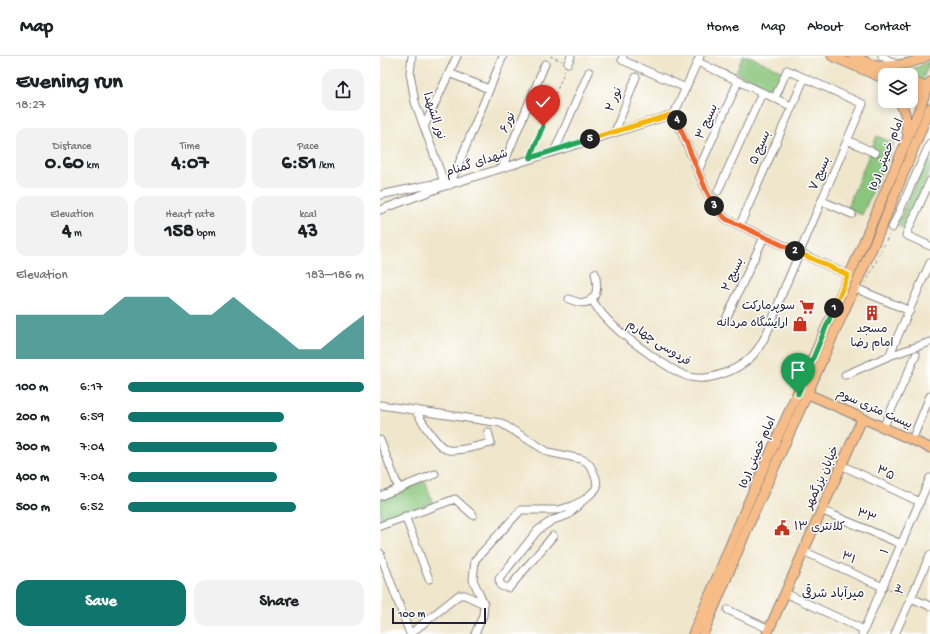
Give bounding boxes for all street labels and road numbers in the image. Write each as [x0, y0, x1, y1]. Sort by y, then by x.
street label: نور ۲ [604, 86, 626, 114]
street label: نور الشهدا [419, 91, 447, 141]
street label: بسیج ۳ [694, 102, 722, 142]
street label: نور۶ [497, 110, 520, 135]
street label: امام خمینی (ره) [865, 117, 908, 193]
street label: بسیج ۵ [748, 129, 774, 167]
street label: شهدای گمنام [443, 145, 510, 181]
street label: بسیج ۷ [808, 155, 834, 193]
street label: بسیج ۲ [720, 256, 748, 294]
street label: فردوسی چهارم [623, 318, 693, 370]
street label: بیست متری سوم [834, 387, 914, 433]
street label: امام خمینی (ره) [735, 415, 780, 491]
street label: خیابان بزرگمهر [801, 443, 843, 513]
street label: ۳۵ [874, 464, 896, 484]
street label: ۳۳ [854, 507, 878, 527]
street label: ۱ [879, 547, 893, 557]
street label: ۳۱ [839, 550, 857, 568]
street label: ۳ [894, 583, 910, 597]

